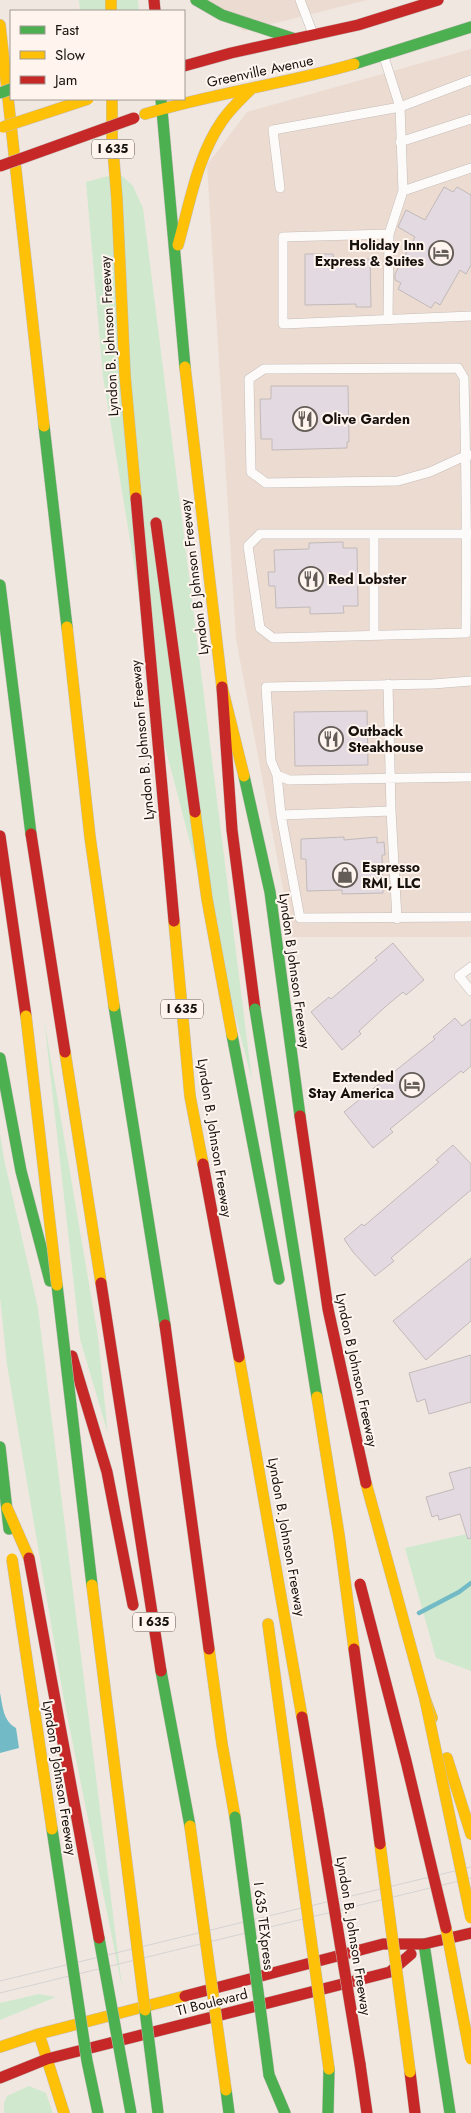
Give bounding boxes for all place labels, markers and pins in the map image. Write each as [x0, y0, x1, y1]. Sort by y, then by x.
place label: Holiday Inn Express & Suites [315, 235, 425, 271]
hotel icon: Holiday Inn Express & Suites [428, 240, 454, 266]
restaurant icon: Olive Garden [292, 406, 318, 432]
place label: Olive Garden [322, 409, 410, 429]
restaurant icon: Red Lobster [298, 566, 324, 592]
place label: Red Lobster [328, 569, 407, 589]
place label: Outback Steakhouse [348, 721, 424, 757]
restaurant icon: Outback Steakhouse [318, 726, 344, 752]
place label: Espresso RMI, LLC [362, 857, 421, 893]
shop icon: Espresso RMI, LLC [332, 862, 358, 888]
place label: Extended Stay America [308, 1067, 394, 1103]
hotel icon: Extended Stay America [399, 1072, 425, 1098]

